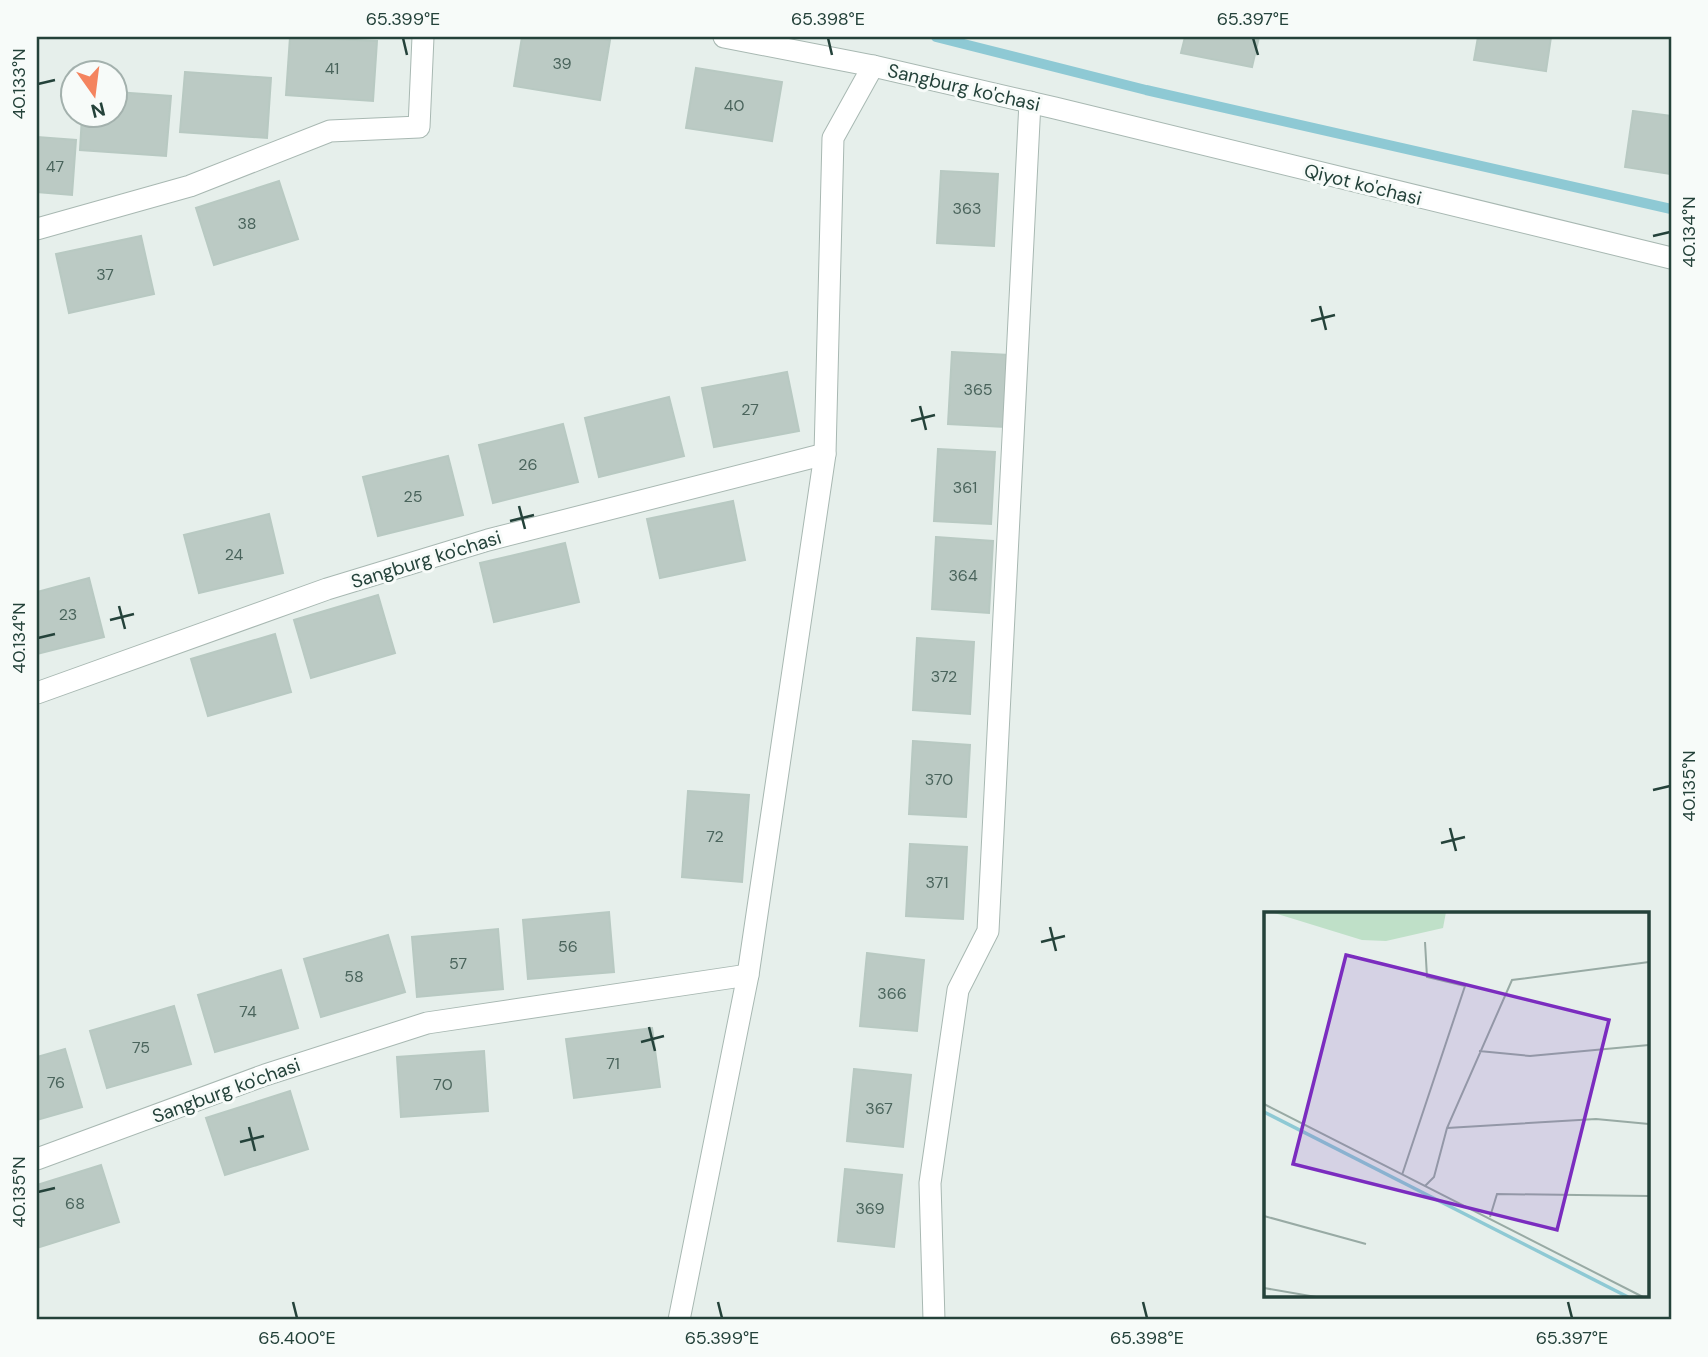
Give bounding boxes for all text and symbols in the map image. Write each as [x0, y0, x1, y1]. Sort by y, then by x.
text: 65.399°E [366, 7, 440, 31]
text: 65.398°E [791, 7, 865, 31]
text: 65.397°E [1217, 7, 1289, 31]
text: 40.133°N [7, 48, 31, 120]
house number: 39 [552, 53, 572, 74]
house number: 41 [325, 58, 339, 79]
street label: Sangburg ko'chasi [885, 58, 1043, 117]
north arrow [60, 60, 130, 130]
house number: 40 [724, 95, 744, 116]
text: N [88, 96, 108, 124]
house number: 47 [46, 156, 64, 177]
street label: Qiyot ko'chasi [1302, 158, 1424, 211]
text: 40.134°N [1677, 196, 1701, 268]
house number: 363 [953, 198, 981, 219]
house number: 38 [237, 213, 257, 234]
house number: 37 [96, 264, 114, 285]
house number: 365 [964, 379, 992, 400]
house number: 27 [741, 399, 759, 420]
house number: 26 [518, 454, 538, 475]
house number: 361 [953, 477, 977, 498]
house number: 25 [404, 486, 422, 507]
street label: Sangburg ko'chasi [348, 525, 504, 594]
house number: 24 [225, 544, 244, 565]
house number: 364 [948, 565, 978, 586]
text: 40.134°N [7, 602, 31, 674]
house number: 23 [59, 604, 77, 625]
house number: 372 [931, 666, 957, 687]
text: 40.135°N [1677, 750, 1701, 822]
house number: 370 [925, 769, 953, 790]
house number: 72 [706, 826, 724, 847]
house number: 371 [926, 872, 948, 893]
inset map [1264, 912, 1648, 1298]
house number: 56 [558, 936, 578, 957]
house number: 57 [449, 953, 467, 974]
house number: 58 [344, 966, 364, 987]
house number: 366 [877, 983, 907, 1004]
house number: 74 [239, 1001, 257, 1022]
house number: 75 [132, 1037, 150, 1058]
street label: Sangburg ko'chasi [149, 1052, 304, 1129]
house number: 71 [606, 1053, 620, 1074]
house number: 76 [47, 1072, 65, 1093]
house number: 70 [433, 1074, 453, 1095]
house number: 367 [865, 1098, 893, 1119]
text: 40.135°N [7, 1156, 31, 1228]
house number: 68 [65, 1193, 85, 1214]
house number: 369 [855, 1198, 885, 1219]
text: 65.400°E [258, 1326, 336, 1350]
text: 65.399°E [685, 1326, 759, 1350]
text: 65.398°E [1110, 1326, 1184, 1350]
text: 65.397°E [1536, 1326, 1608, 1350]

